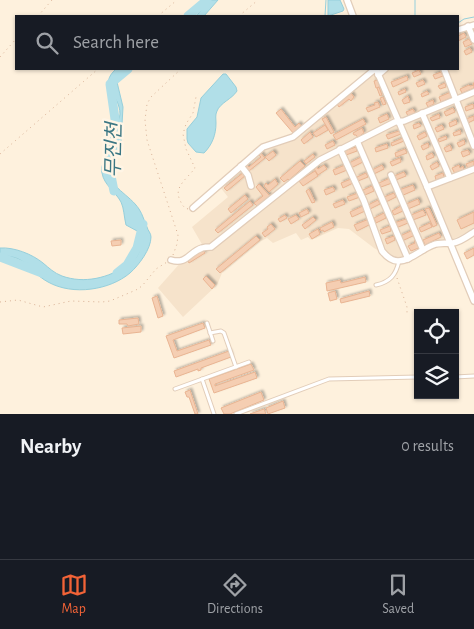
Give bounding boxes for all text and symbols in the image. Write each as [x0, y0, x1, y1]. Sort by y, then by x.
search box [15, 15, 459, 70]
icon: search [33, 29, 61, 57]
text: Search here [73, 33, 159, 52]
water label: 무진천 [103, 120, 125, 178]
map controls [414, 309, 459, 399]
button: locate [414, 309, 459, 354]
button: layers [414, 354, 459, 399]
text: Nearby [20, 436, 81, 457]
text: 0 results [401, 438, 454, 454]
tab: Map [60, 571, 88, 618]
tab: Directions [207, 571, 263, 618]
tab: Saved [382, 571, 414, 618]

